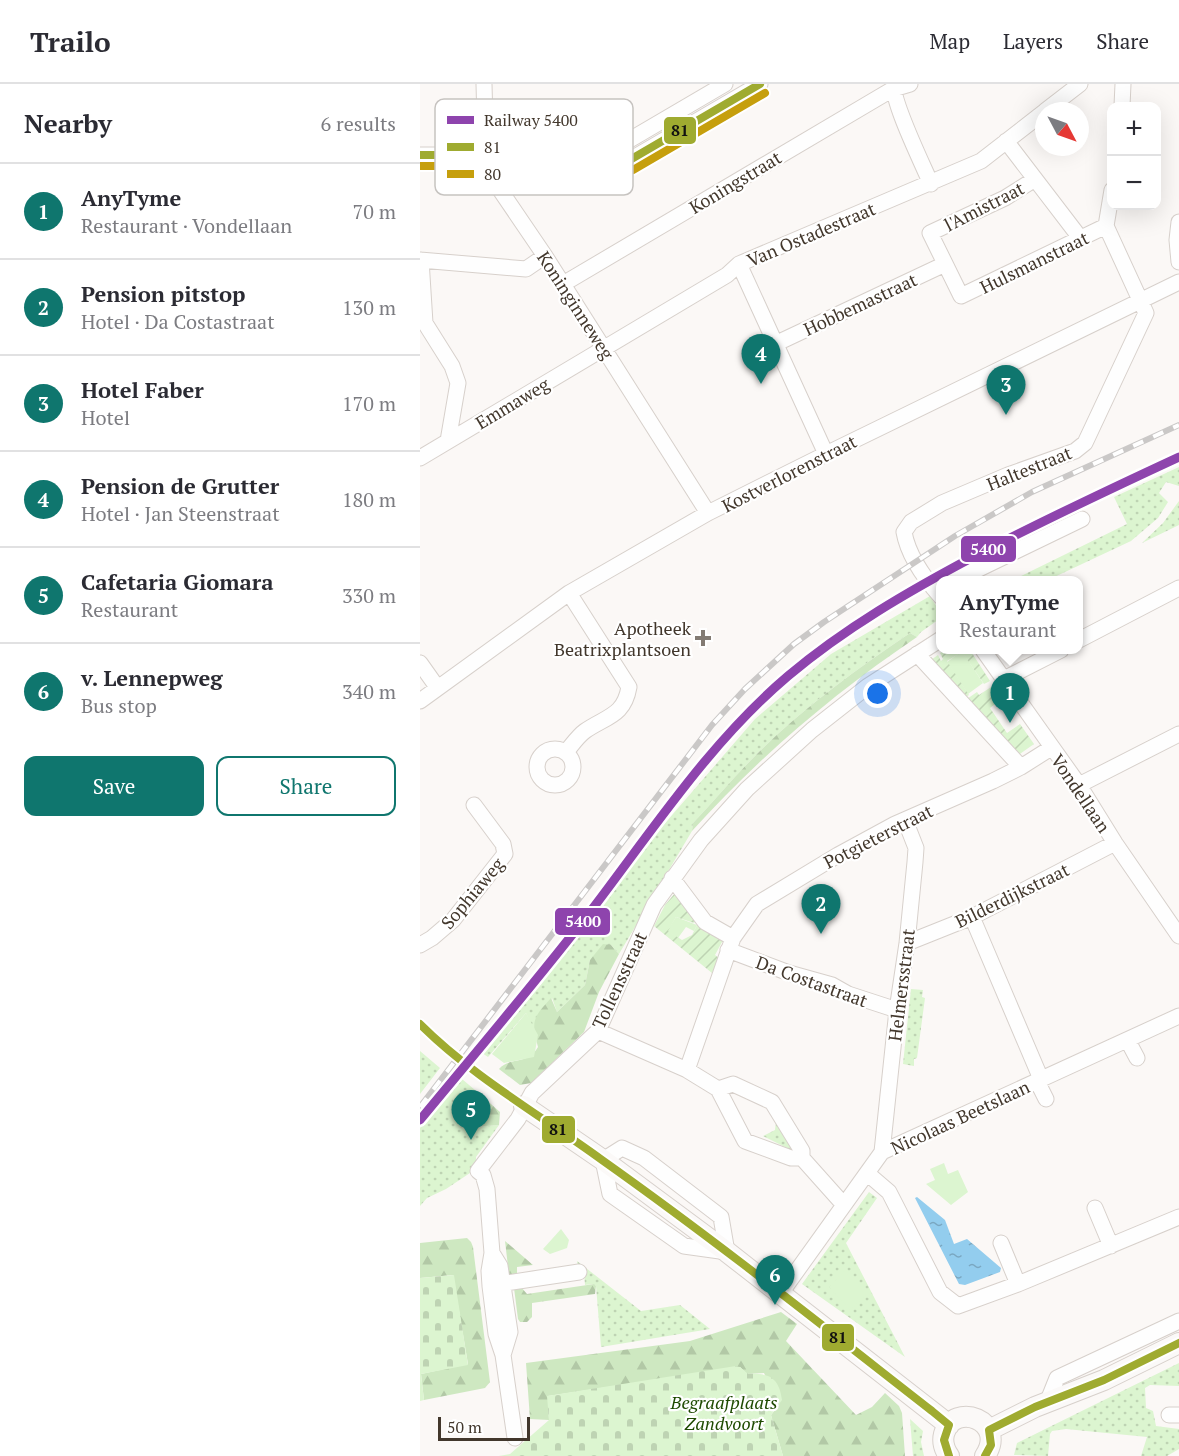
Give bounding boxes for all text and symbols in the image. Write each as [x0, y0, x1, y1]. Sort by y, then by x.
text: Trailo [30, 23, 111, 60]
text: Map [929, 27, 970, 55]
text: Layers [1003, 27, 1063, 55]
text: Share [1096, 27, 1149, 55]
legend [435, 99, 633, 195]
north arrow [1035, 102, 1089, 156]
map controls [1107, 102, 1161, 210]
button: + [1107, 102, 1161, 156]
text: Nearby [24, 106, 112, 140]
text: Railway 5400 [484, 109, 578, 131]
text: 6 results [321, 110, 396, 137]
line badge: 81 [663, 116, 697, 145]
text: 81 [671, 119, 689, 141]
text: 81 [484, 136, 501, 158]
street label: Koningstraat [685, 145, 786, 219]
button: − [1107, 156, 1161, 210]
text: 80 [484, 163, 501, 185]
street label: l'Amistraat [940, 175, 1028, 236]
text: AnyTyme [81, 183, 181, 212]
street label: Van Ostadestraat [743, 196, 879, 272]
text: 1 [38, 198, 49, 225]
text: 70 m [353, 198, 396, 225]
text: Restaurant · Vondellaan [81, 212, 292, 239]
street label: Hulsmanstraat [976, 225, 1093, 299]
street label: Koninginneweg [532, 246, 620, 364]
street label: Hobbemastraat [799, 267, 921, 341]
text: Pension pitstop [81, 279, 246, 308]
text: 2 [38, 294, 49, 321]
text: 130 m [342, 294, 396, 321]
text: Hotel · Da Costastraat [81, 308, 275, 335]
pin: 4 [742, 334, 780, 384]
pin: 3 [986, 366, 1026, 415]
street label: Emmaweg [471, 371, 554, 434]
text: Hotel Faber [81, 375, 204, 404]
text: 3 [38, 390, 49, 417]
text: 170 m [342, 390, 396, 417]
text: Hotel [81, 404, 130, 431]
street label: Kostverlorenstraat [718, 429, 861, 517]
street label: Haltestraat [983, 440, 1075, 496]
text: Pension de Grutter [81, 471, 279, 500]
text: 4 [38, 486, 49, 513]
text: 180 m [342, 486, 396, 513]
text: Hotel · Jan Steenstraat [81, 500, 280, 527]
line badge: 5400 [960, 535, 1017, 563]
text: 5400 [970, 538, 1006, 560]
text: Cafetaria Giomara [81, 567, 274, 596]
popup [936, 576, 1083, 654]
text: 5 [38, 582, 49, 609]
text: 330 m [342, 582, 396, 609]
text: AnyTyme [959, 587, 1060, 616]
text: Restaurant [81, 596, 178, 623]
place label: Apotheek Beatrixplantsoen [554, 616, 692, 661]
text: Restaurant [959, 616, 1057, 643]
marker: Apotheek Beatrixplantsoen [696, 631, 710, 645]
text: v. Lennepweg [81, 663, 223, 692]
pin: 1 [990, 674, 1030, 723]
text: 6 [38, 678, 49, 705]
text: 340 m [342, 678, 396, 705]
your location [863, 679, 892, 708]
text: Bus stop [81, 692, 157, 719]
street label: Vondellaan [1046, 749, 1116, 837]
button: Save [24, 756, 204, 816]
button: Share [216, 756, 396, 816]
street label: Potgieterstraat [819, 798, 937, 874]
street label: Sophiaweg [435, 852, 509, 934]
street label: Bilderdijkstraat [951, 857, 1073, 933]
pin: 2 [802, 884, 840, 934]
line badge: 5400 [554, 907, 611, 936]
text: 5400 [565, 910, 601, 932]
street label: Tollensstraat [586, 927, 652, 1032]
street label: Helmersstraat [882, 927, 920, 1043]
street label: Da Costastraat [753, 950, 871, 1012]
street label: Nicolaas Beetslaan [887, 1074, 1033, 1160]
pin: 5 [452, 1090, 490, 1140]
line badge: 81 [541, 1115, 576, 1144]
text: 81 [549, 1118, 567, 1140]
pin: 6 [756, 1256, 794, 1305]
line badge: 81 [821, 1323, 855, 1352]
text: 81 [829, 1326, 847, 1348]
park label: Begraafplaats Zandvoort [670, 1390, 778, 1435]
scale bar [438, 1414, 530, 1442]
text: 50 m [447, 1416, 482, 1438]

